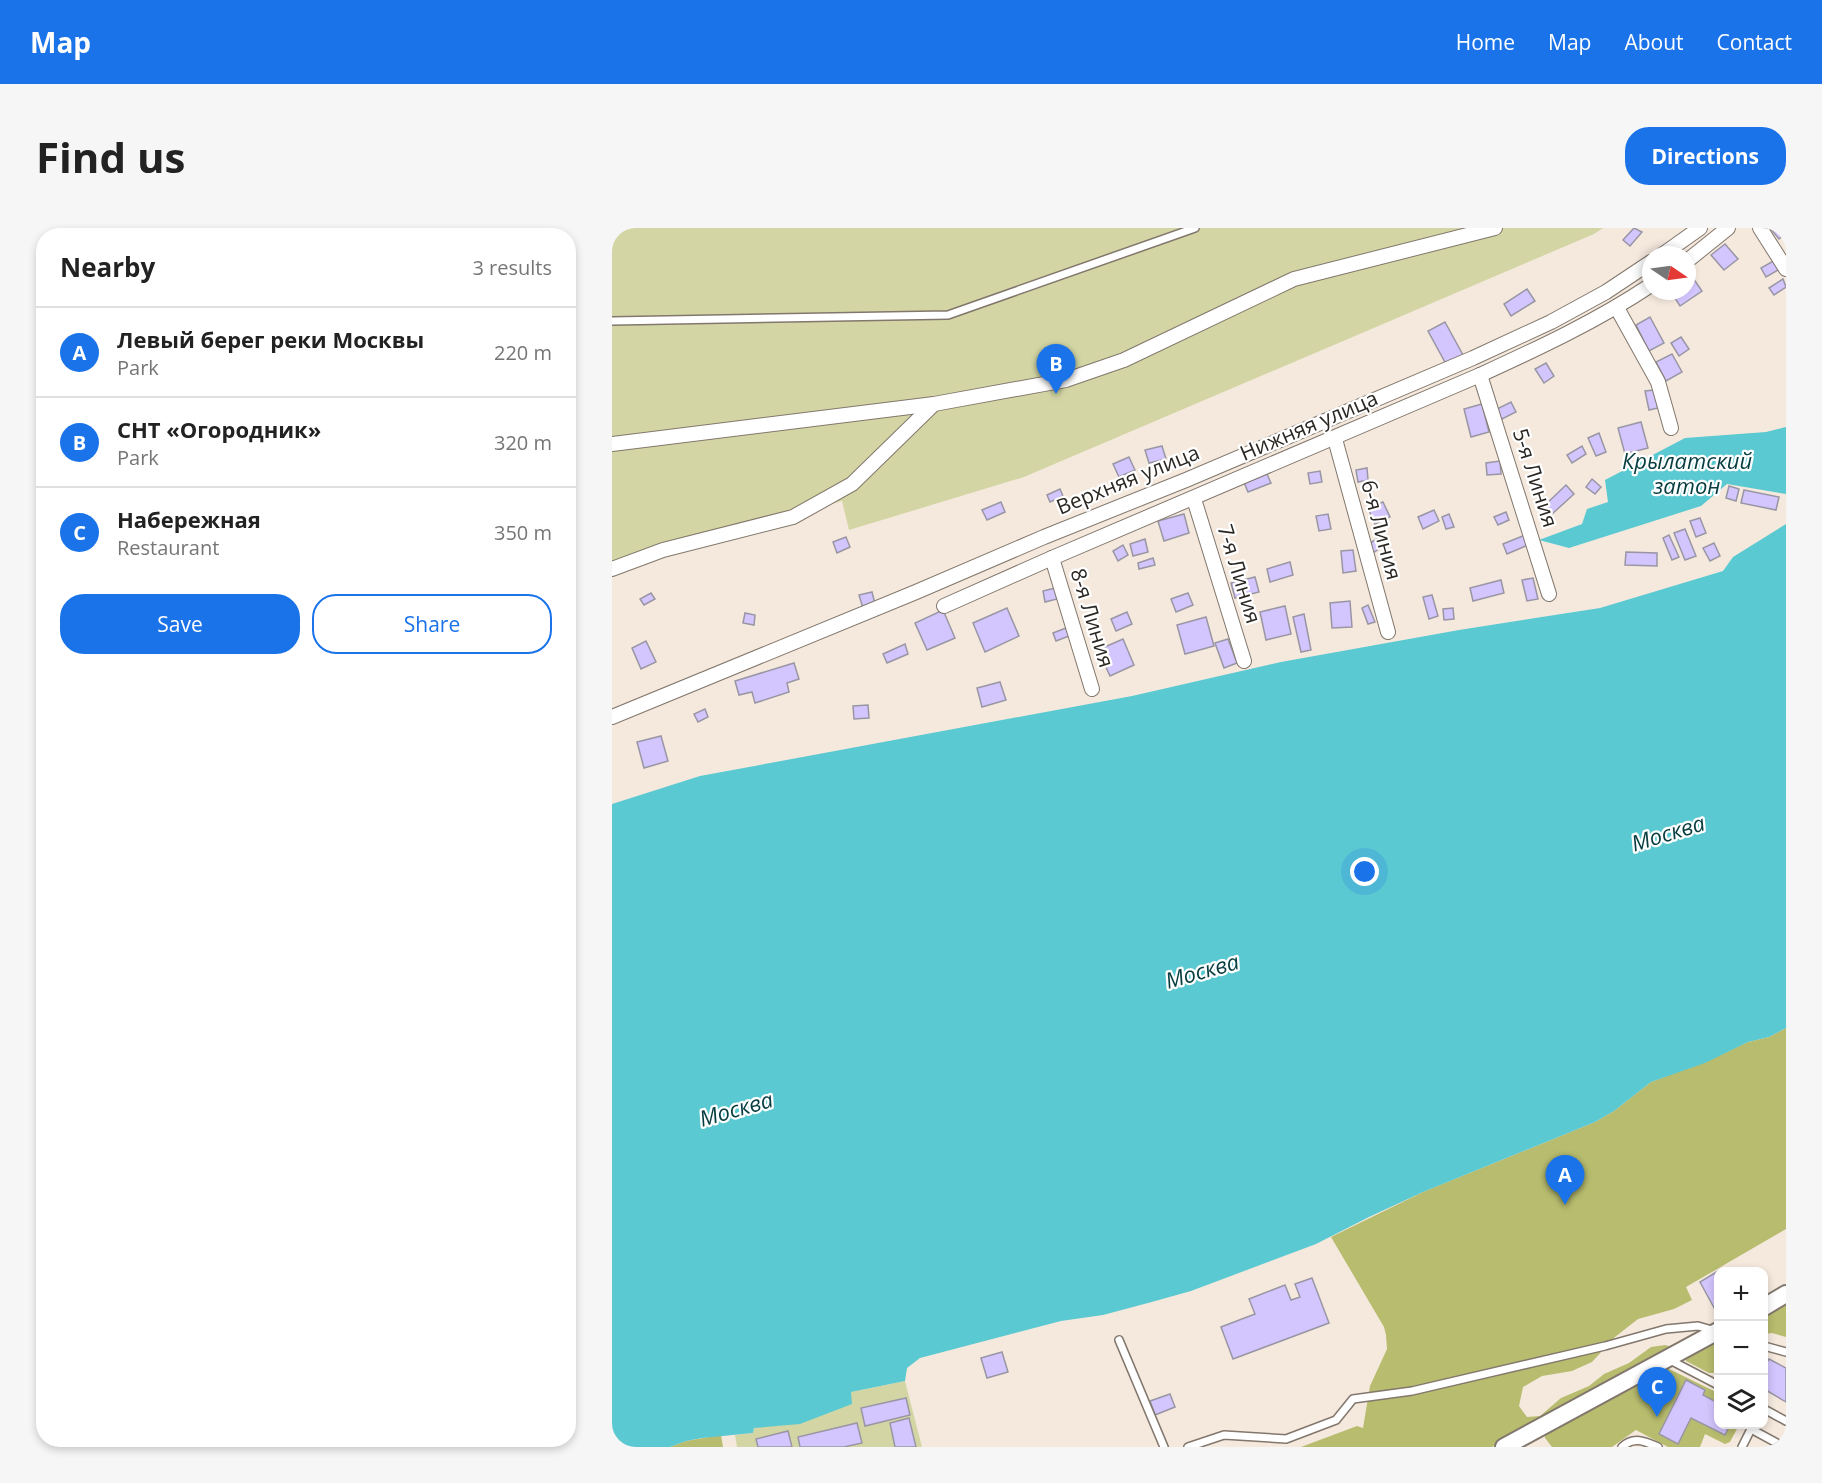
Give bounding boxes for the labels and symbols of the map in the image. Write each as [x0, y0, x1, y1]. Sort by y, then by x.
north arrow [1642, 246, 1696, 300]
pin: B [1036, 344, 1076, 394]
street label: Нижняя улица [1235, 383, 1382, 467]
street label: 5-я Линия [1507, 425, 1565, 531]
street label: Верхняя улица [1052, 438, 1203, 521]
water label: Крылатский затон [1622, 445, 1752, 500]
street label: 6-я Линия [1355, 477, 1409, 583]
street label: 7-я Линия [1212, 521, 1268, 627]
street label: 8-я Линия [1065, 565, 1121, 671]
water label: Москва [1627, 807, 1708, 857]
your location [1350, 857, 1379, 886]
water label: Москва [1161, 945, 1242, 995]
water label: Москва [695, 1083, 776, 1133]
pin: A [1546, 1156, 1584, 1205]
pin: C [1638, 1368, 1676, 1417]

